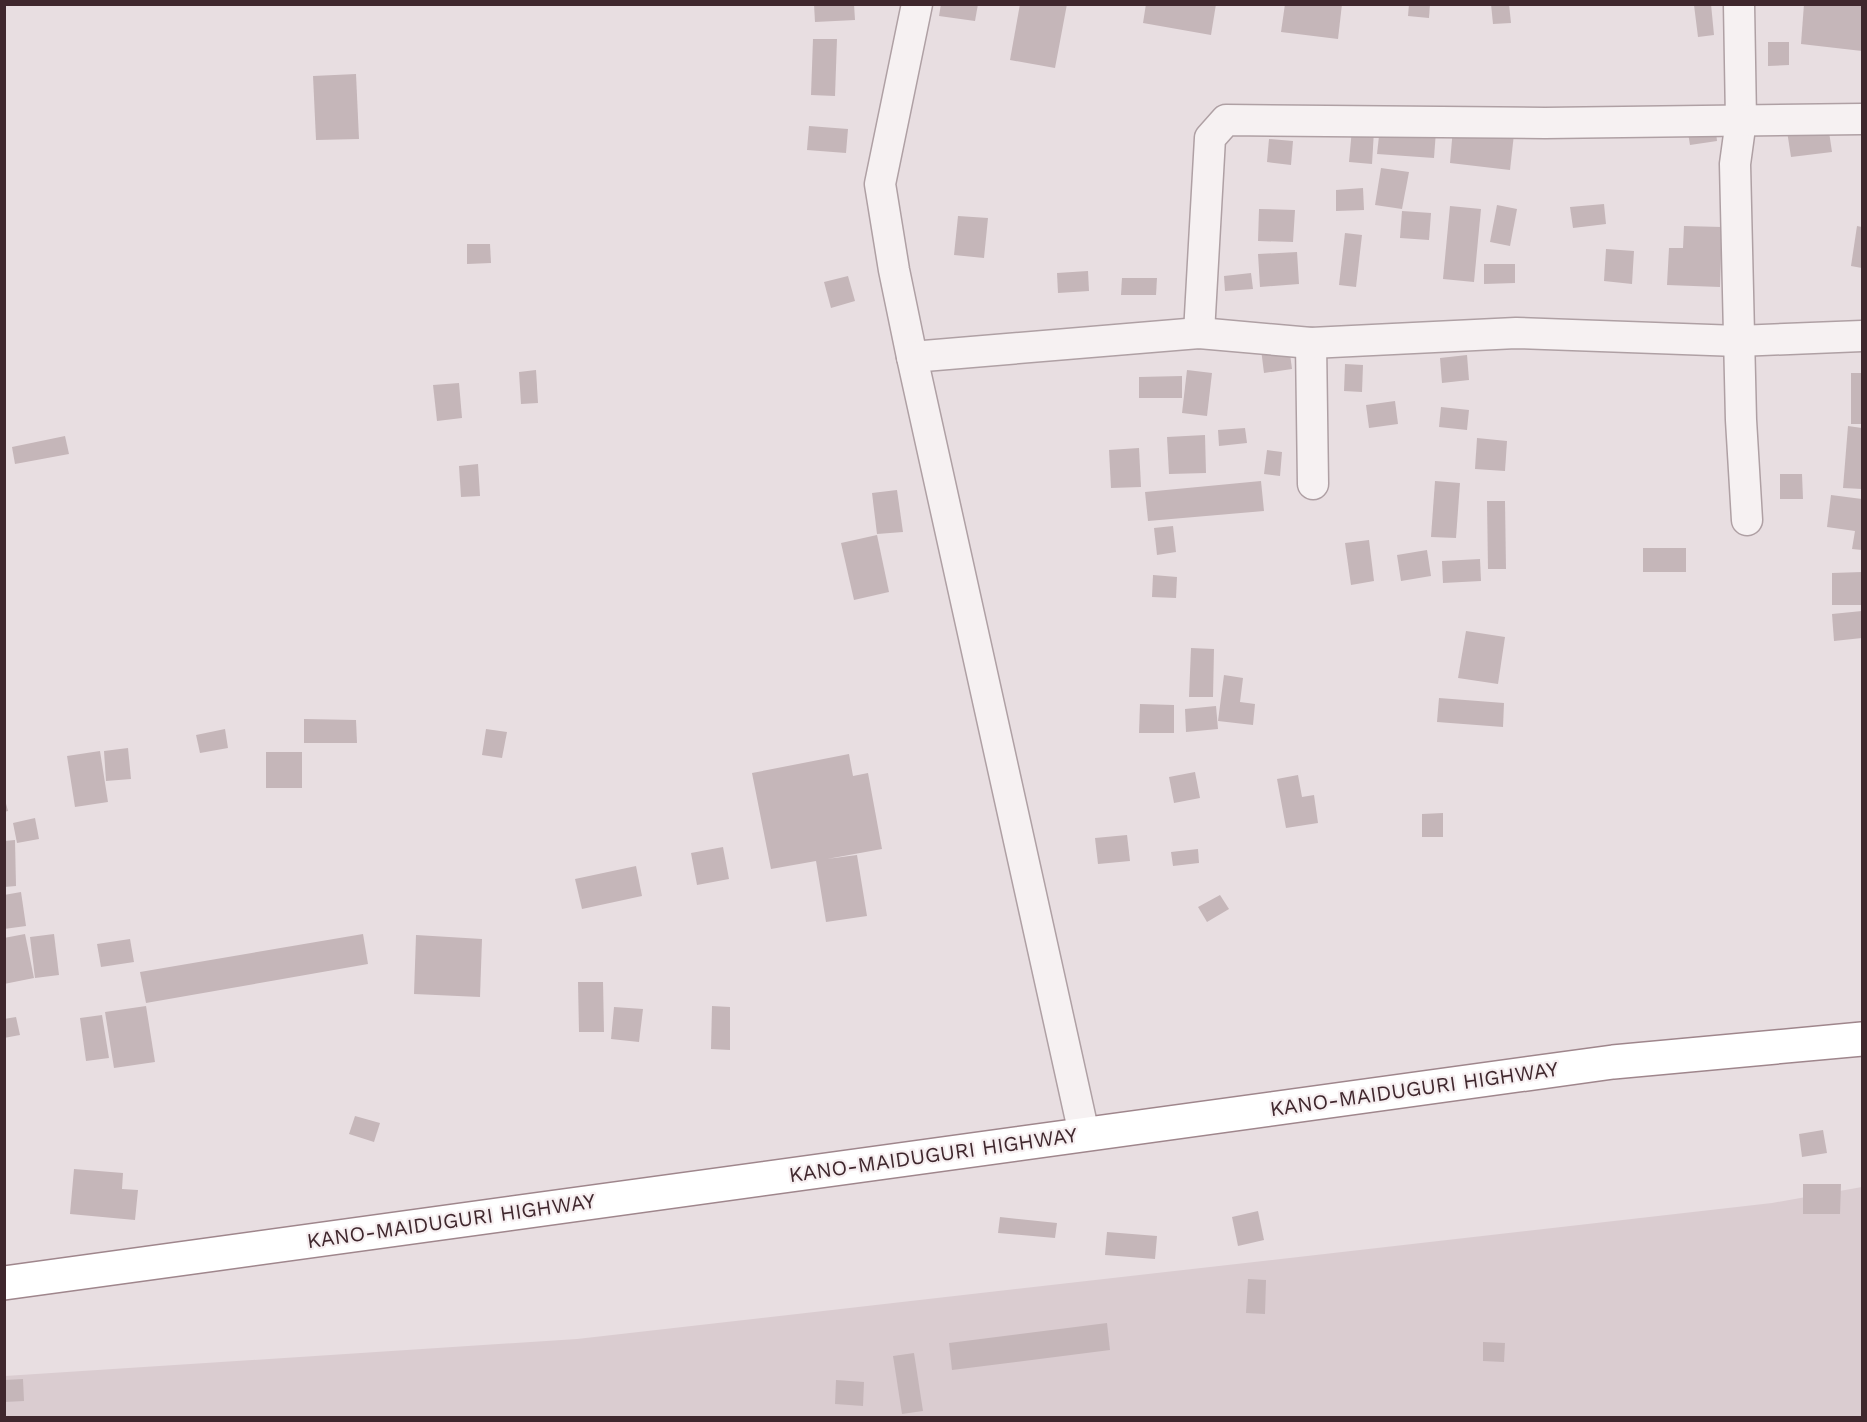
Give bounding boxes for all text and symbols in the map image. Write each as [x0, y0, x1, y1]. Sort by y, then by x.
street label: KANO-MAIDUGURI HIGHWAY [1268, 1056, 1560, 1121]
street label: KANO-MAIDUGURI HIGHWAY [787, 1122, 1079, 1187]
street label: KANO-MAIDUGURI HIGHWAY [305, 1188, 597, 1253]

